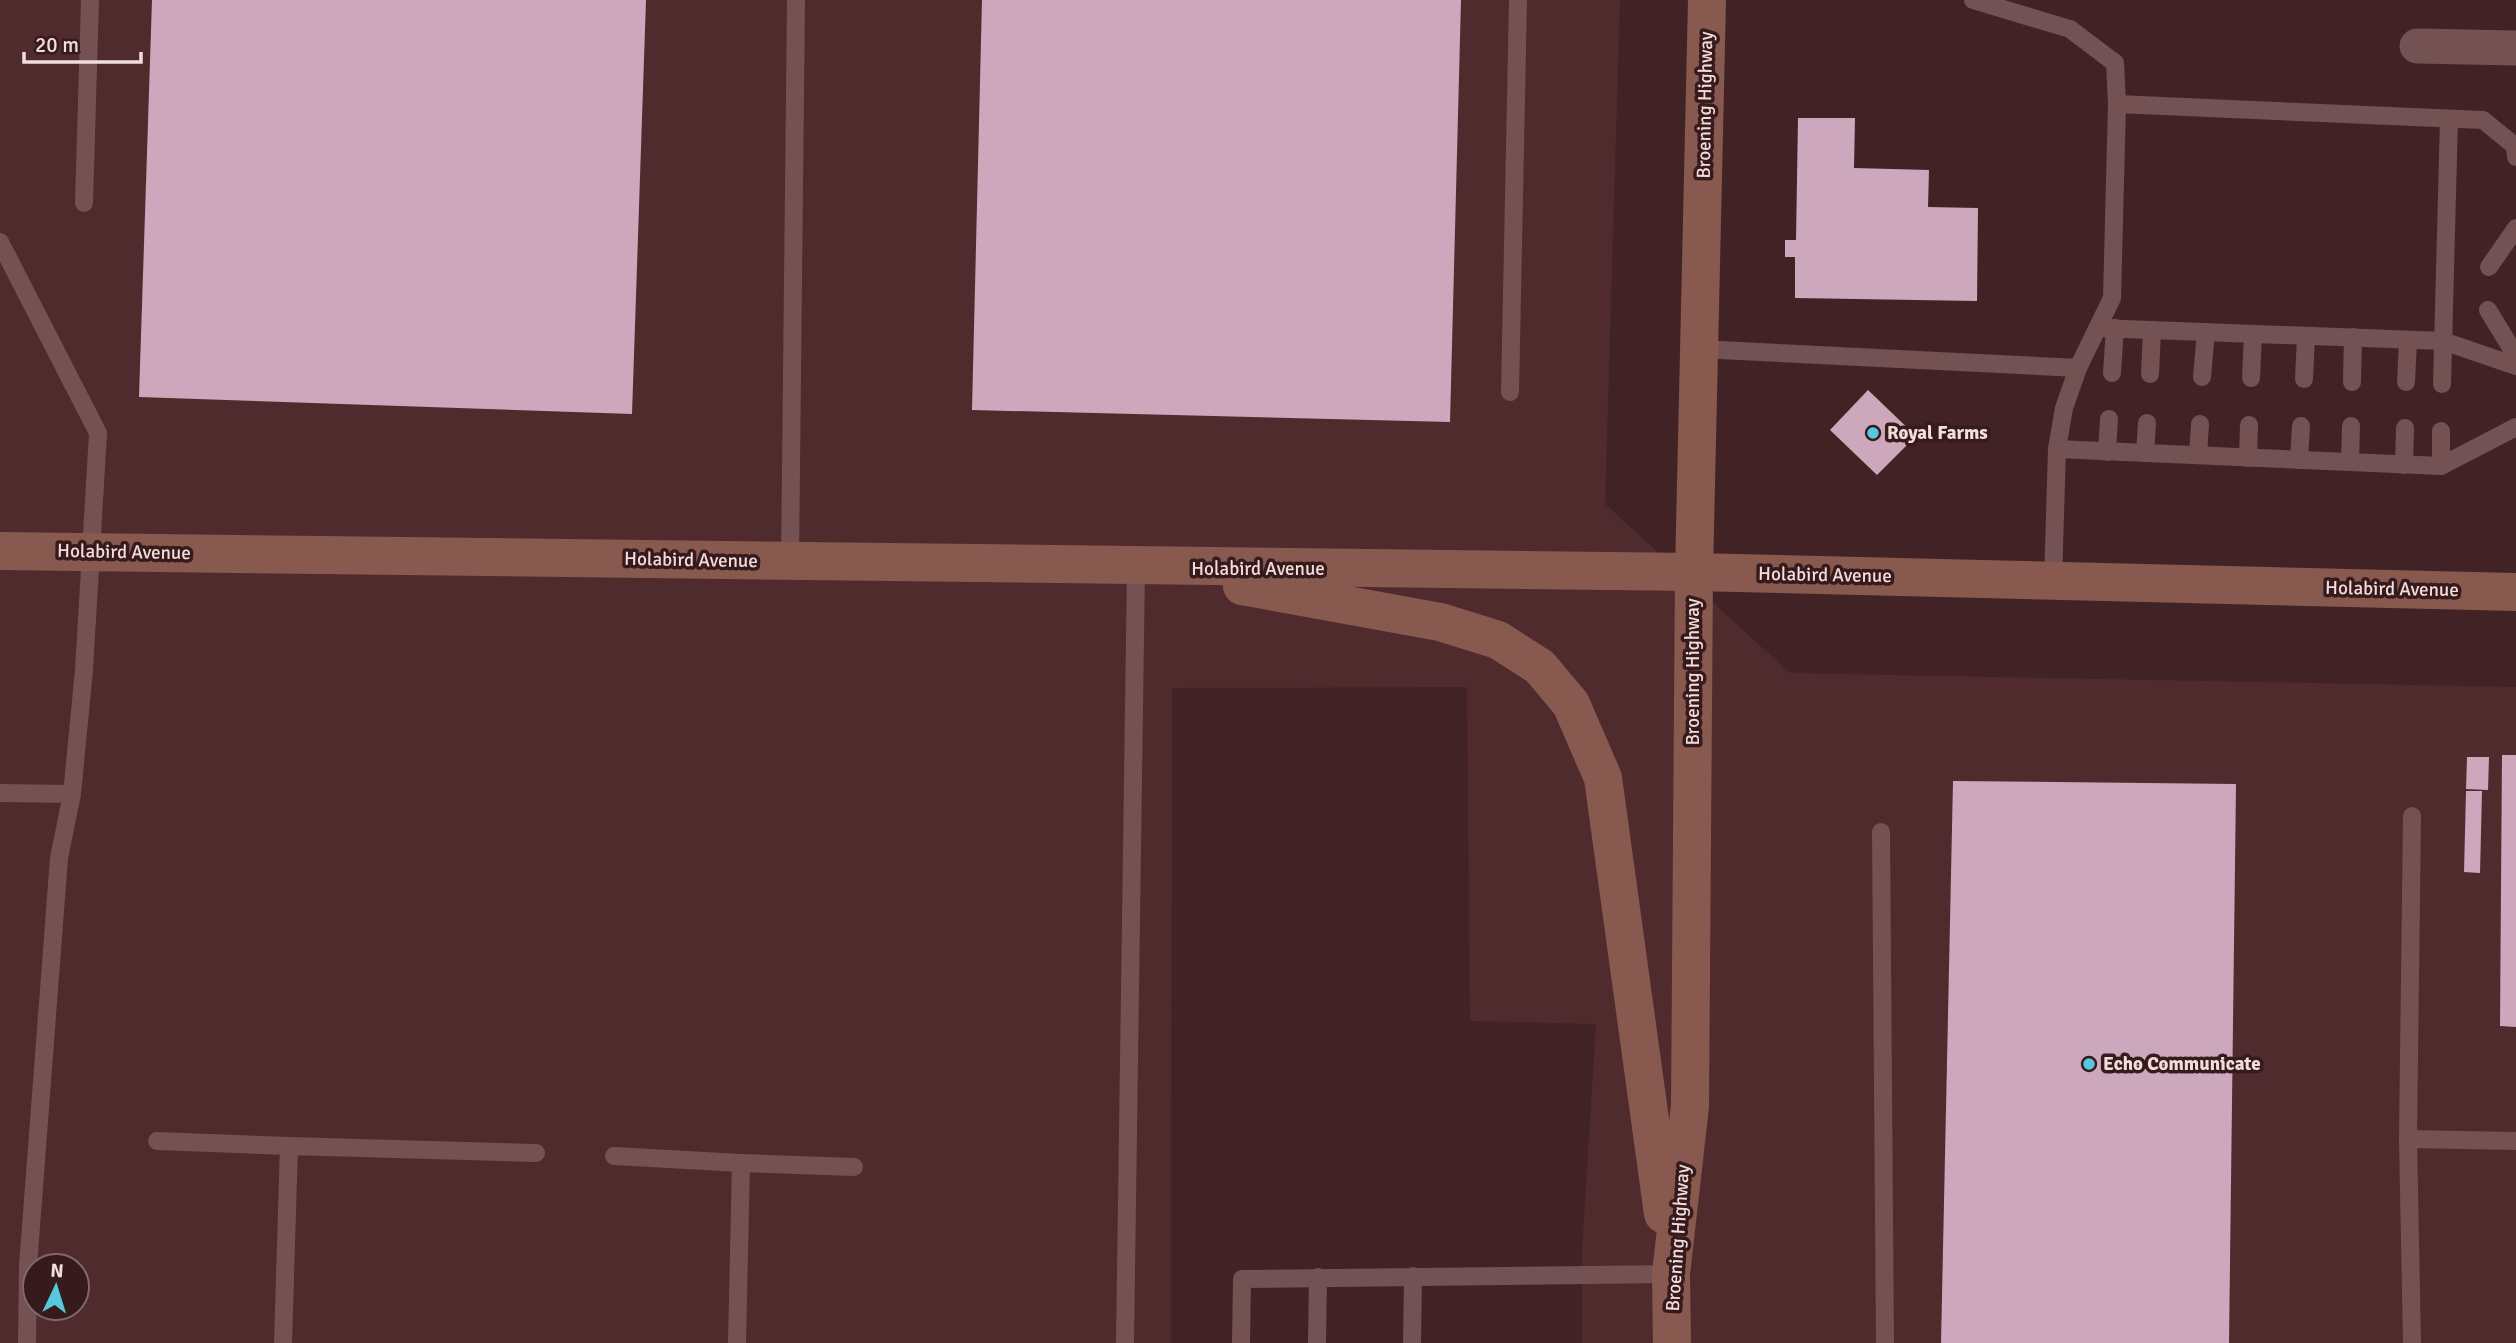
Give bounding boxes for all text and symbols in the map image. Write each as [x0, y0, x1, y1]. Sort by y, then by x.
scale bar [24, 21, 142, 65]
street label: Broening Highway [1692, 31, 1718, 179]
text: 20 m [35, 32, 79, 58]
place label: Royal Farms [1887, 421, 1988, 445]
marker: Royal Farms [1865, 425, 1881, 441]
street label: Holabird Avenue [57, 539, 191, 565]
street label: Holabird Avenue [624, 547, 758, 573]
street label: Holabird Avenue [1191, 557, 1325, 581]
street label: Holabird Avenue [1758, 562, 1892, 588]
street label: Holabird Avenue [2325, 576, 2459, 602]
street label: Broening Highway [1681, 598, 1705, 746]
place label: Echo Communicate [2103, 1052, 2261, 1076]
marker: Echo Communicate [2081, 1056, 2097, 1072]
street label: Broening Highway [1661, 1164, 1695, 1312]
north arrow [21, 1252, 91, 1322]
text: N [50, 1259, 65, 1283]

